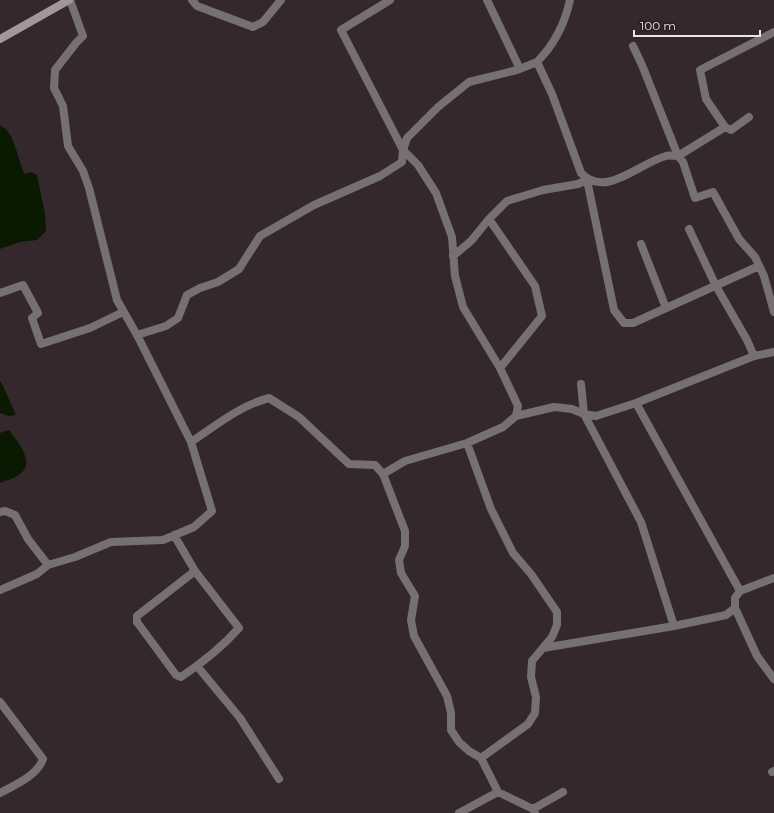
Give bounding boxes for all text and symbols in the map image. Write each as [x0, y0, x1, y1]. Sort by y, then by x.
scale bar [634, 12, 760, 38]
text: 100 m [640, 18, 676, 33]

